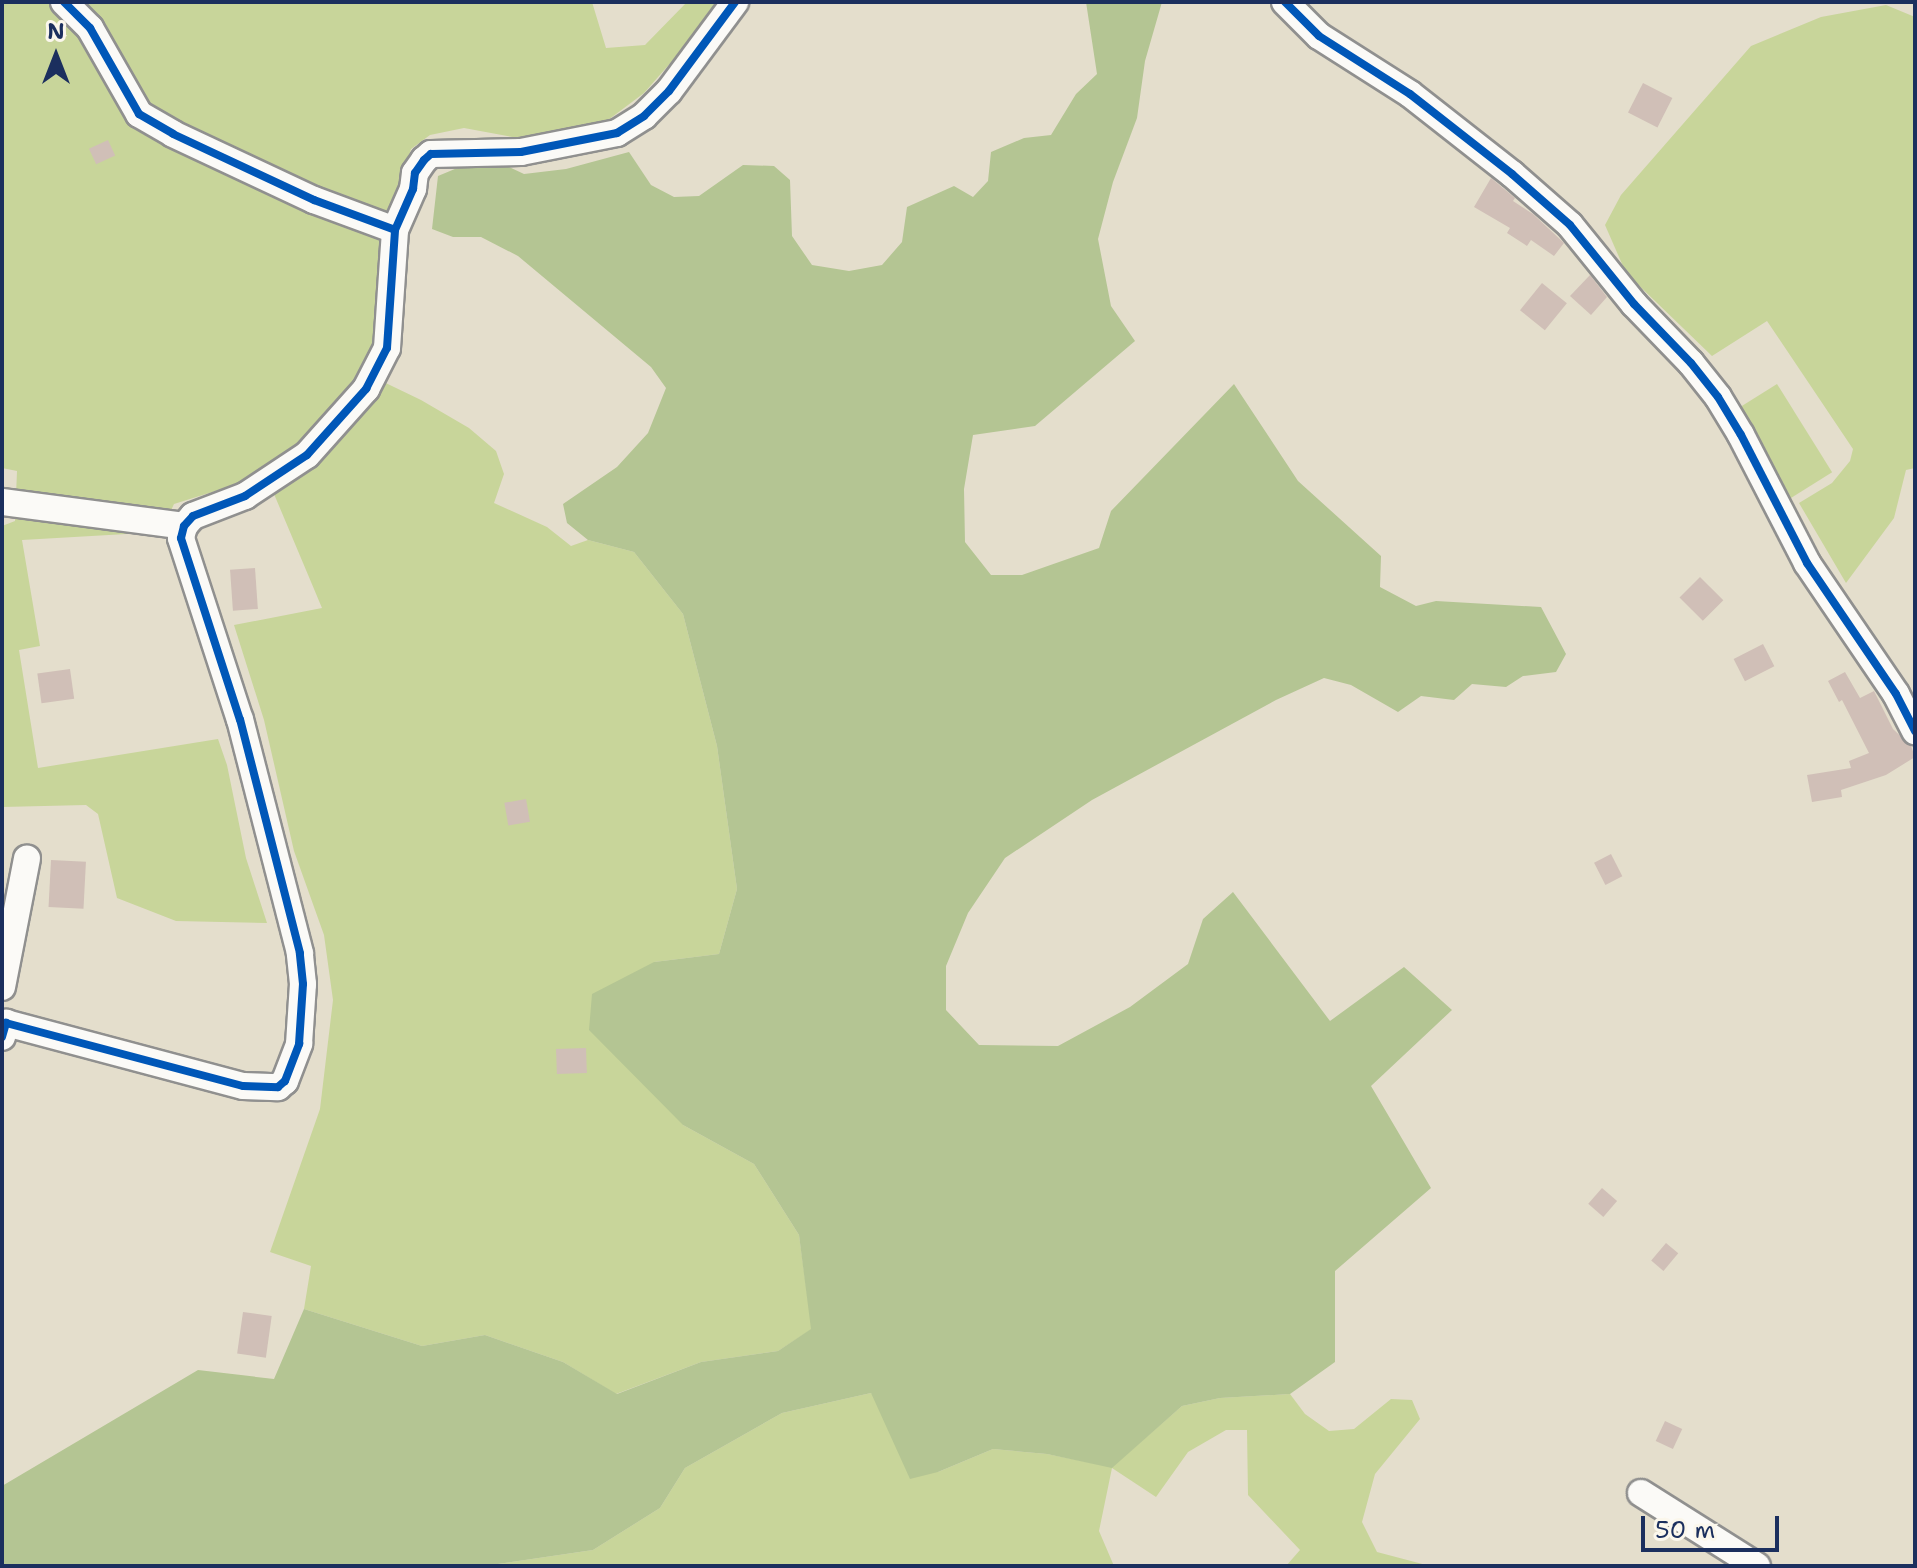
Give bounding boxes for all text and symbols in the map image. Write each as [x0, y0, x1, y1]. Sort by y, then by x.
north arrow [16, 16, 96, 96]
text: N [47, 17, 65, 46]
scale bar [1645, 1500, 1783, 1550]
text: 50 m [1655, 1514, 1715, 1546]

